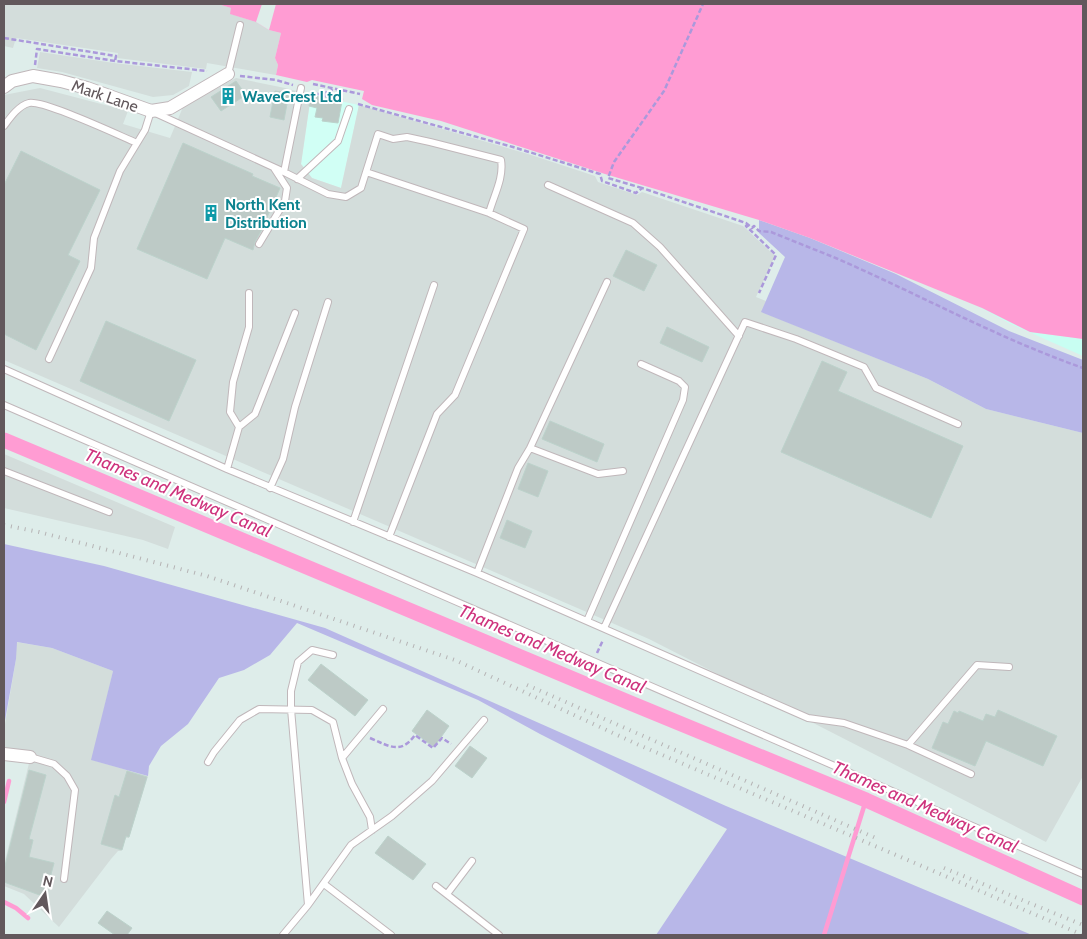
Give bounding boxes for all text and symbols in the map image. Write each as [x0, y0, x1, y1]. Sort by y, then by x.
street label: Mark Lane [69, 76, 141, 116]
building icon: WaveCrest Ltd [218, 86, 238, 106]
place label: WaveCrest Ltd [242, 87, 342, 106]
place label: North Kent Distribution [225, 195, 307, 232]
building icon: North Kent Distribution [201, 203, 221, 223]
water label: Thames and Medway Canal [81, 444, 275, 543]
water label: Thames and Medway Canal [455, 600, 649, 699]
water label: Thames and Medway Canal [829, 756, 1022, 858]
north arrow [20, 869, 70, 919]
text: N [41, 871, 55, 891]

